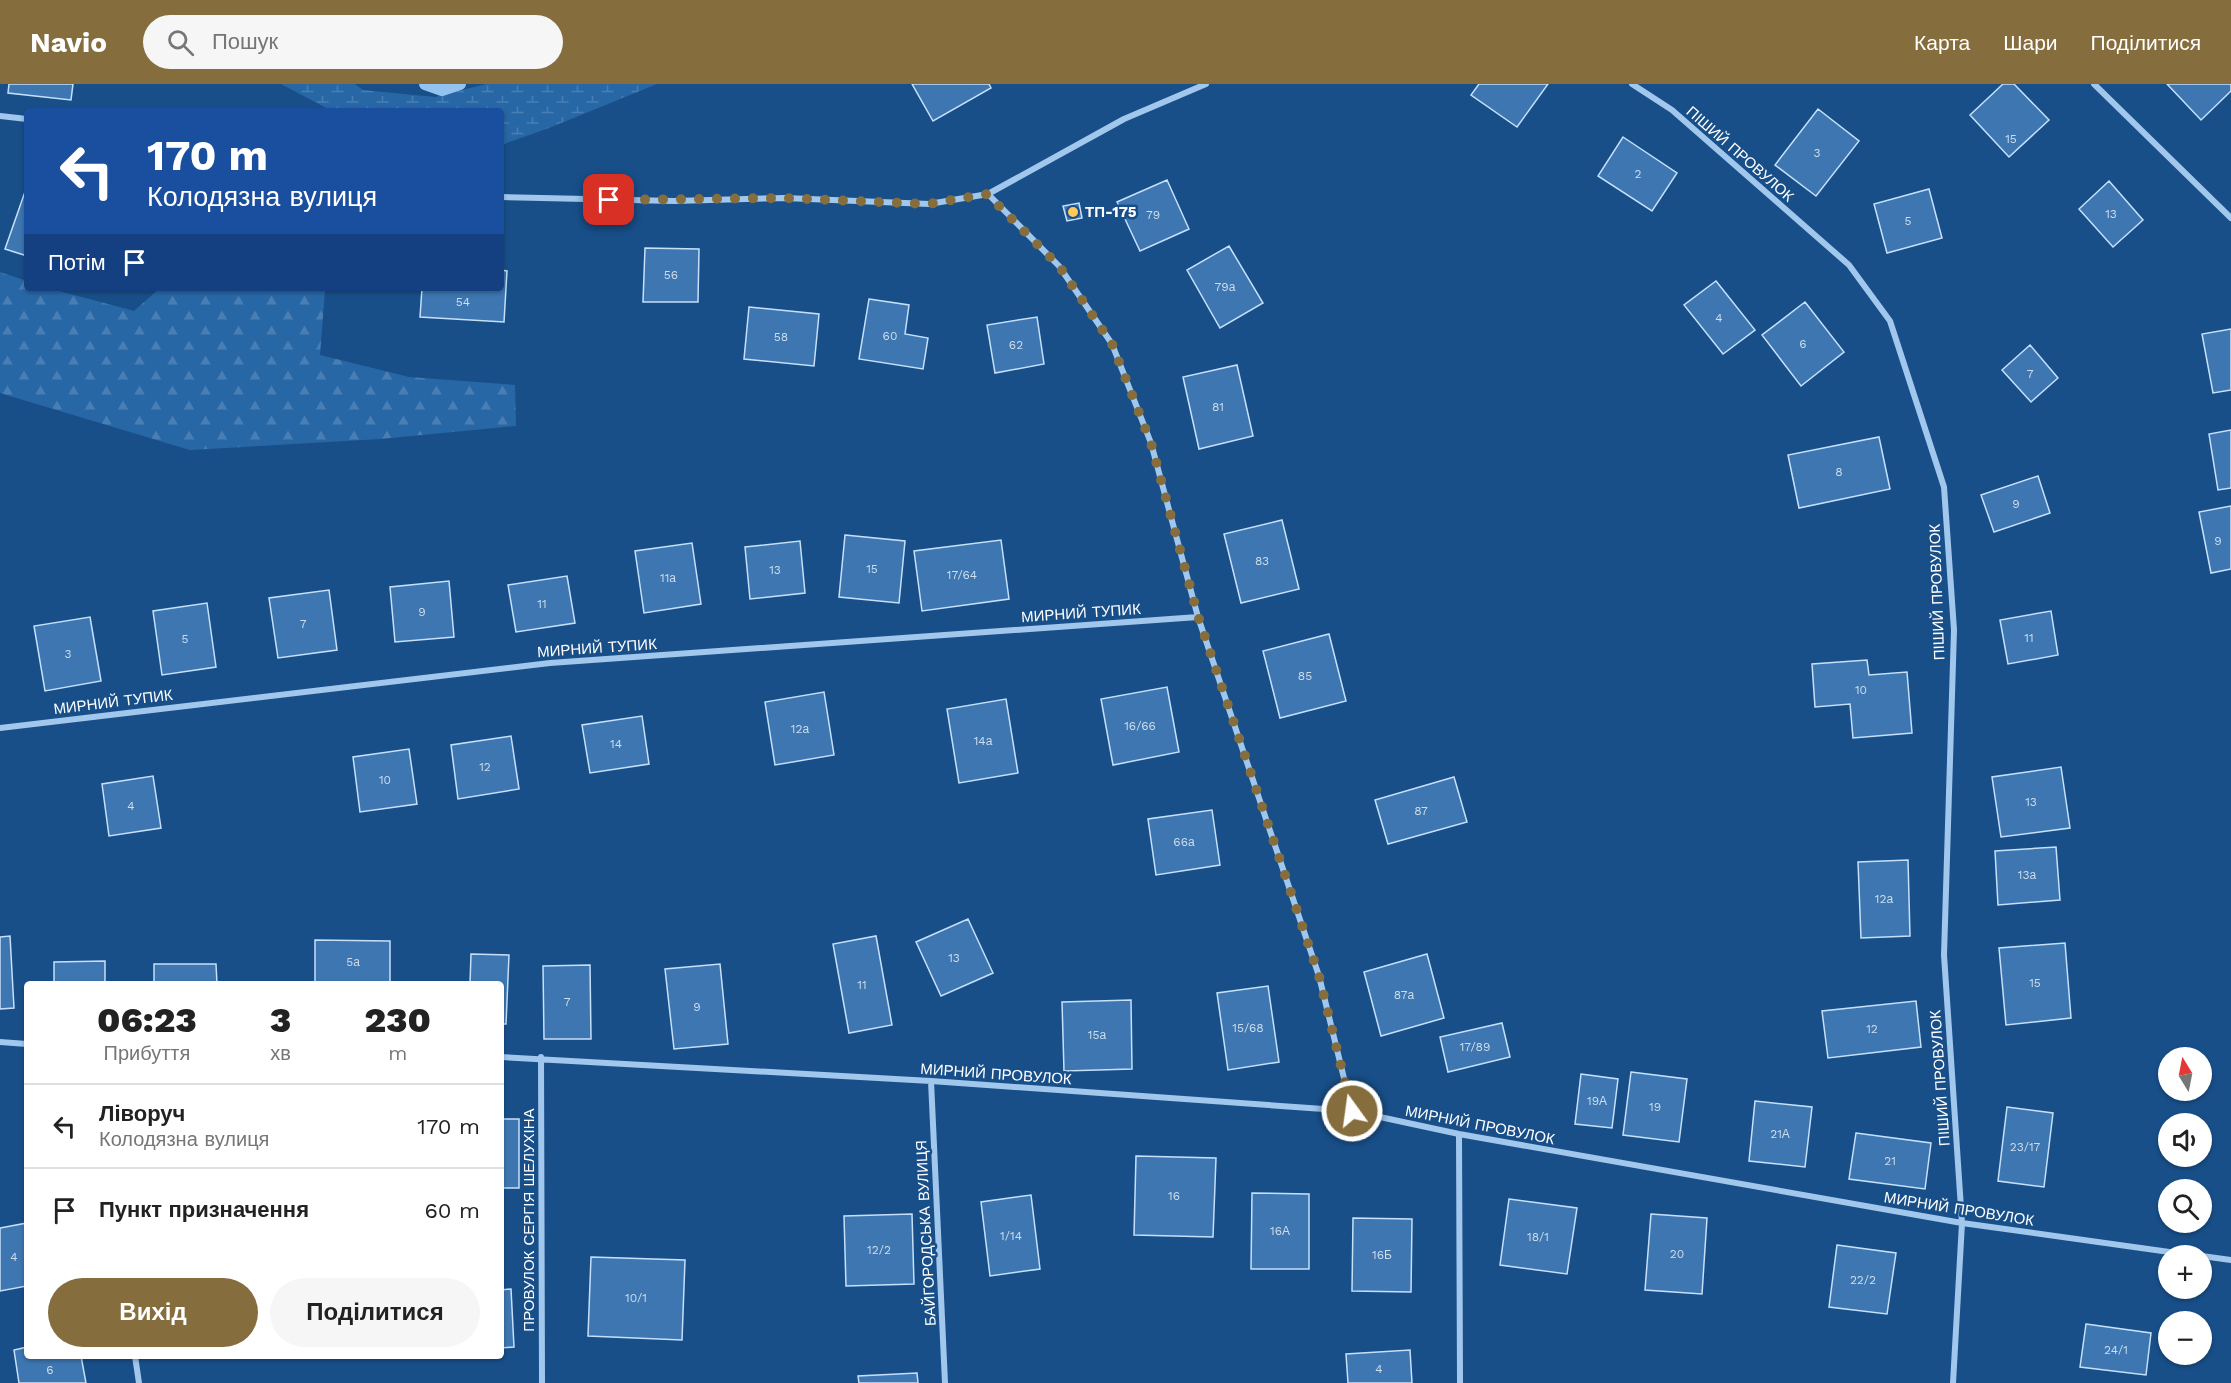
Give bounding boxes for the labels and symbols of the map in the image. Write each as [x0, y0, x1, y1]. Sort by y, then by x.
street label: ПІШИЙ ПРОВУЛОК [1683, 102, 1798, 206]
house number: 15 [2005, 132, 2017, 146]
house number: 3 [1814, 146, 1821, 160]
house number: 2 [1635, 167, 1642, 181]
pin [583, 174, 634, 225]
place label: ТП-175 [1085, 203, 1137, 221]
marker: ТП-175 [1066, 205, 1080, 219]
house number: 13 [2105, 207, 2117, 221]
house number: 79 [1146, 208, 1160, 222]
house number: 5 [1905, 214, 1912, 228]
house number: 56 [664, 268, 678, 282]
house number: 79а [1215, 280, 1236, 294]
house number: 54 [456, 295, 470, 309]
house number: 4 [1715, 311, 1723, 325]
house number: 60 [883, 329, 897, 343]
house number: 58 [774, 330, 788, 344]
house number: 6 [1799, 337, 1807, 351]
house number: 62 [1009, 338, 1023, 352]
house number: 7 [2027, 367, 2034, 381]
house number: 81 [1212, 400, 1224, 414]
house number: 8 [1835, 465, 1843, 479]
house number: 9 [2012, 497, 2020, 511]
street label: ПІШИЙ ПРОВУЛОК [1926, 523, 1948, 660]
house number: 9 [2214, 534, 2222, 548]
house number: 83 [1255, 554, 1269, 568]
house number: 15 [866, 562, 878, 576]
house number: 13 [769, 563, 781, 577]
house number: 17/64 [947, 568, 977, 582]
house number: 11а [660, 571, 676, 585]
house number: 11 [537, 597, 547, 611]
street label: МИРНИЙ ТУПИК [1021, 600, 1142, 626]
house number: 9 [418, 605, 426, 619]
house number: 7 [300, 617, 307, 631]
house number: 11 [2024, 631, 2034, 645]
house number: 5 [182, 632, 189, 646]
street label: МИРНИЙ ТУПИК [537, 635, 658, 661]
house number: 3 [65, 647, 72, 661]
house number: 85 [1298, 669, 1312, 683]
house number: 10 [1855, 683, 1867, 697]
street label: МИРНИЙ ТУПИК [52, 686, 174, 718]
house number: 16/66 [1124, 719, 1156, 733]
house number: 12а [791, 722, 809, 736]
house number: 14а [974, 734, 993, 748]
house number: 14 [610, 737, 622, 751]
house number: 12 [479, 760, 491, 774]
house number: 10 [379, 773, 391, 787]
house number: 13 [2025, 795, 2037, 809]
house number: 4 [127, 799, 135, 813]
house number: 87 [1414, 804, 1428, 818]
house number: 66а [1173, 835, 1195, 849]
house number: 13а [2018, 868, 2036, 882]
house number: 12а [1875, 892, 1893, 906]
house number: 13 [948, 951, 960, 965]
house number: 5а [346, 955, 360, 969]
house number: 15 [2029, 976, 2041, 990]
house number: 11 [857, 978, 867, 992]
house number: 87а [1394, 988, 1414, 1002]
house number: 7 [564, 995, 571, 1009]
house number: 9 [693, 1000, 701, 1014]
street label: ПІШИЙ ПРОВУЛОК [1926, 1009, 1954, 1147]
house number: 15/68 [1232, 1021, 1264, 1035]
house number: 12 [1866, 1022, 1878, 1036]
house number: 15а [1088, 1028, 1106, 1042]
house number: 17/89 [1460, 1040, 1490, 1054]
north arrow [2158, 1047, 2212, 1101]
street label: МИРНИЙ ПРОВУЛОК [920, 1060, 1073, 1088]
position arrow [1320, 1079, 1384, 1143]
house number: 19А [1587, 1094, 1607, 1108]
house number: 19 [1649, 1100, 1661, 1114]
street label: МИРНИЙ ПРОВУЛОК [1404, 1102, 1556, 1148]
street label: ПРОВУЛОК СЕРГІЯ ШЕЛУХІНА [520, 1108, 538, 1332]
house number: 21А [1770, 1127, 1790, 1141]
street label: БАЙГОРОДСЬКА ВУЛИЦЯ [912, 1140, 940, 1326]
house number: 23/17 [2010, 1140, 2041, 1154]
house number: 21 [1884, 1154, 1896, 1168]
street label: МИРНИЙ ПРОВУЛОК [1883, 1188, 2036, 1230]
house number: 16 [1168, 1189, 1180, 1203]
house number: 16А [1270, 1224, 1290, 1238]
house number: 1/14 [1000, 1229, 1022, 1243]
house number: 18/1 [1527, 1230, 1549, 1244]
house number: 12/2 [867, 1243, 891, 1257]
house number: 20 [1670, 1247, 1684, 1261]
house number: 16Б [1372, 1248, 1392, 1262]
house number: 4 [10, 1250, 18, 1264]
house number: 22/2 [1850, 1273, 1876, 1287]
house number: 10/1 [625, 1291, 647, 1305]
house number: 24/1 [2104, 1343, 2128, 1357]
house number: 4 [1375, 1362, 1383, 1376]
house number: 6 [46, 1363, 54, 1377]

